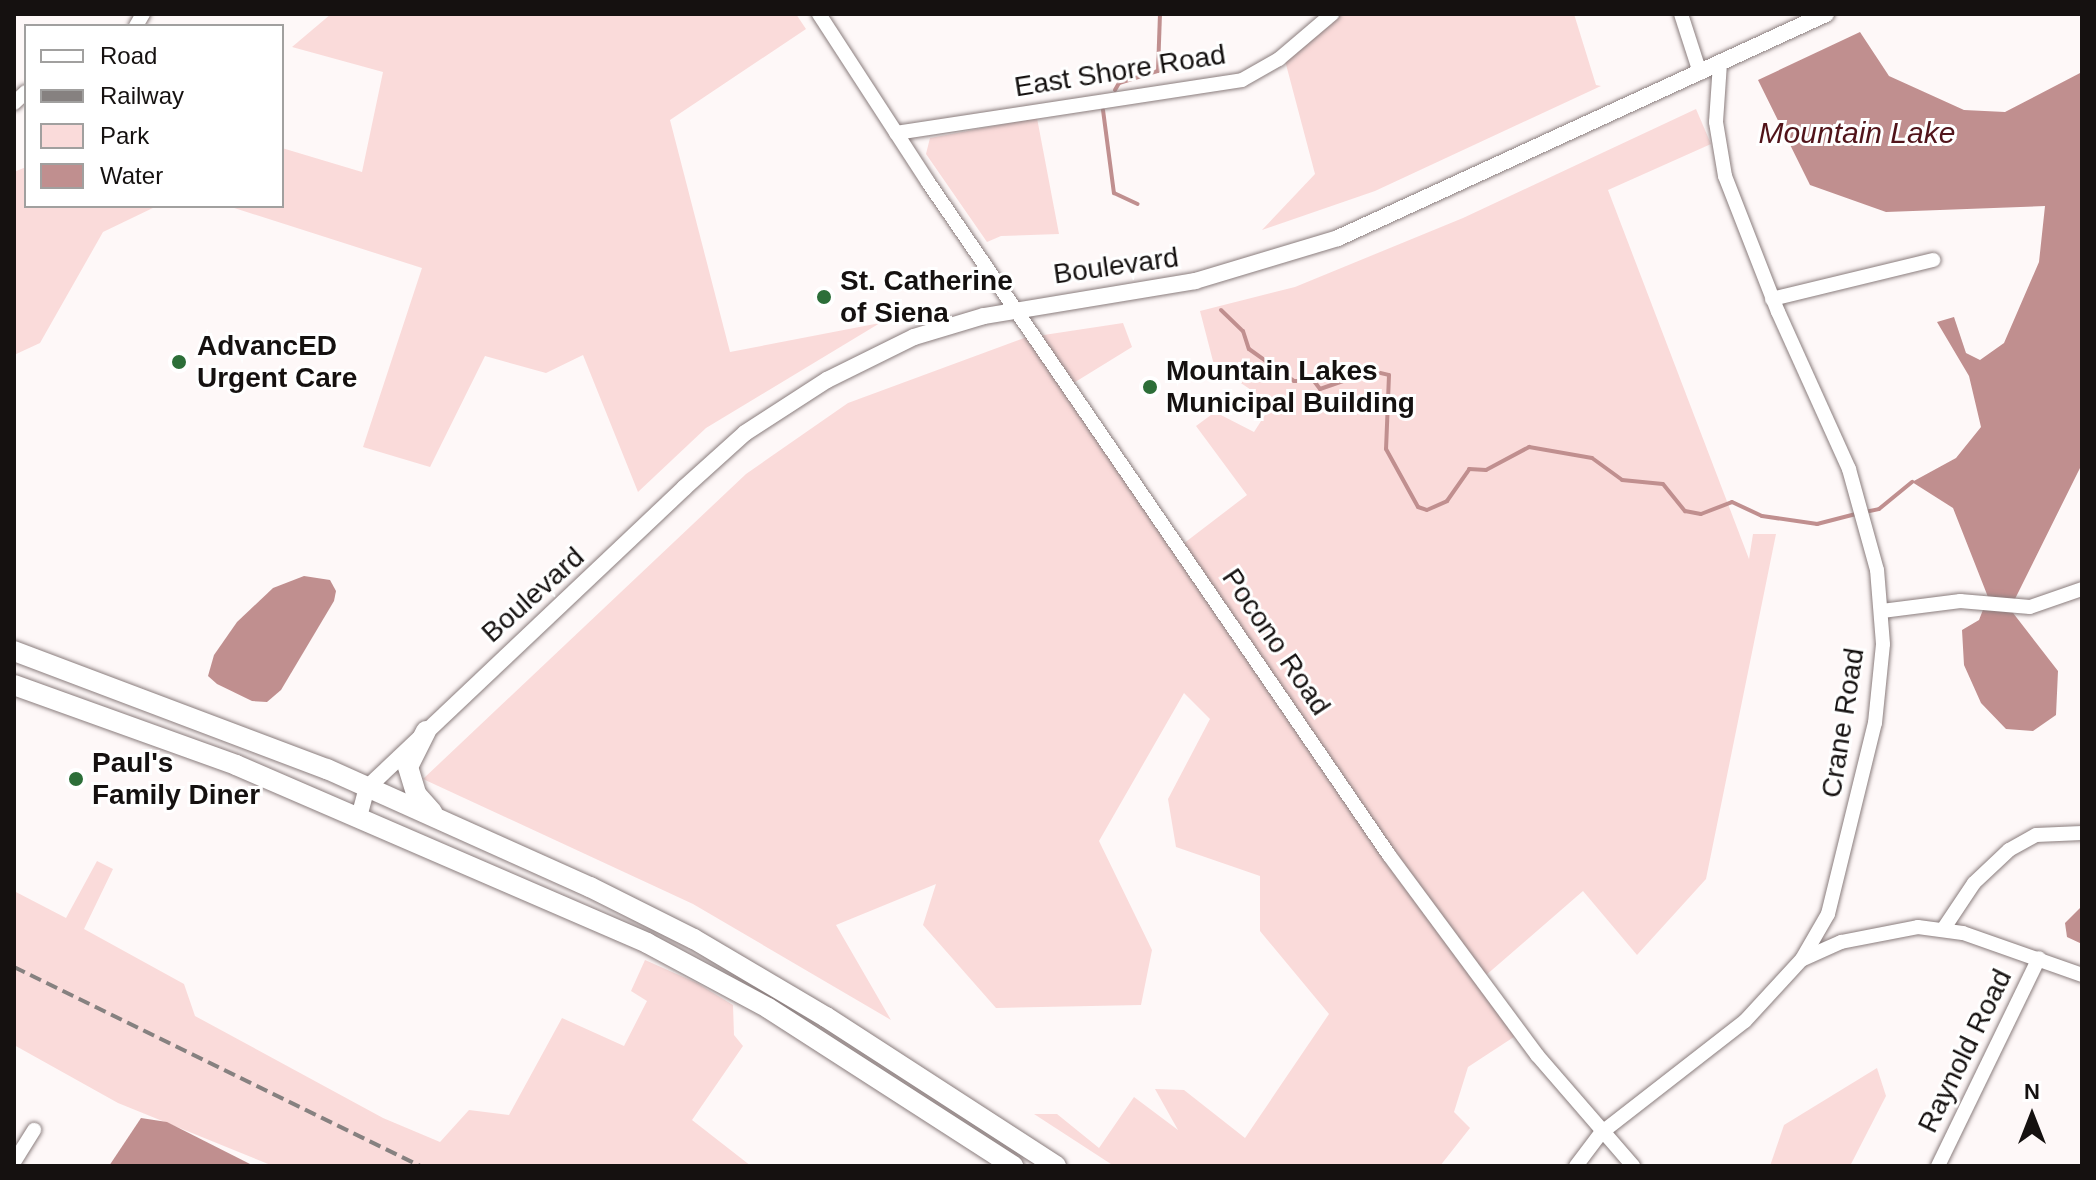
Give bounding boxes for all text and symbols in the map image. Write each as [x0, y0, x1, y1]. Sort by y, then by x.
legend [24, 24, 284, 208]
street label: East Shore Road [1012, 38, 1228, 104]
text: Road [100, 42, 157, 69]
text: Railway [100, 82, 184, 109]
water label: Mountain Lake [1759, 115, 1955, 151]
text: Park [100, 122, 149, 149]
text: Water [100, 162, 163, 189]
street label: Boulevard [1051, 241, 1181, 291]
place label: St. Catherine of Siena [840, 264, 1013, 330]
marker: St. Catherine of Siena [815, 288, 833, 306]
place label: AdvancED Urgent Care [197, 329, 357, 395]
marker: AdvancED Urgent Care [168, 351, 190, 373]
place label: Mountain Lakes Municipal Building [1166, 354, 1415, 420]
marker: Mountain Lakes Municipal Building [1141, 378, 1159, 396]
street label: Boulevard [475, 540, 591, 650]
street label: Pocono Road [1215, 562, 1337, 722]
street label: Crane Road [1815, 646, 1871, 800]
place label: Paul's Family Diner [92, 746, 260, 812]
marker: Paul's Family Diner [67, 770, 85, 788]
street label: Raynold Road [1911, 964, 2019, 1138]
north arrow [1992, 1076, 2072, 1156]
text: N [2024, 1079, 2040, 1104]

